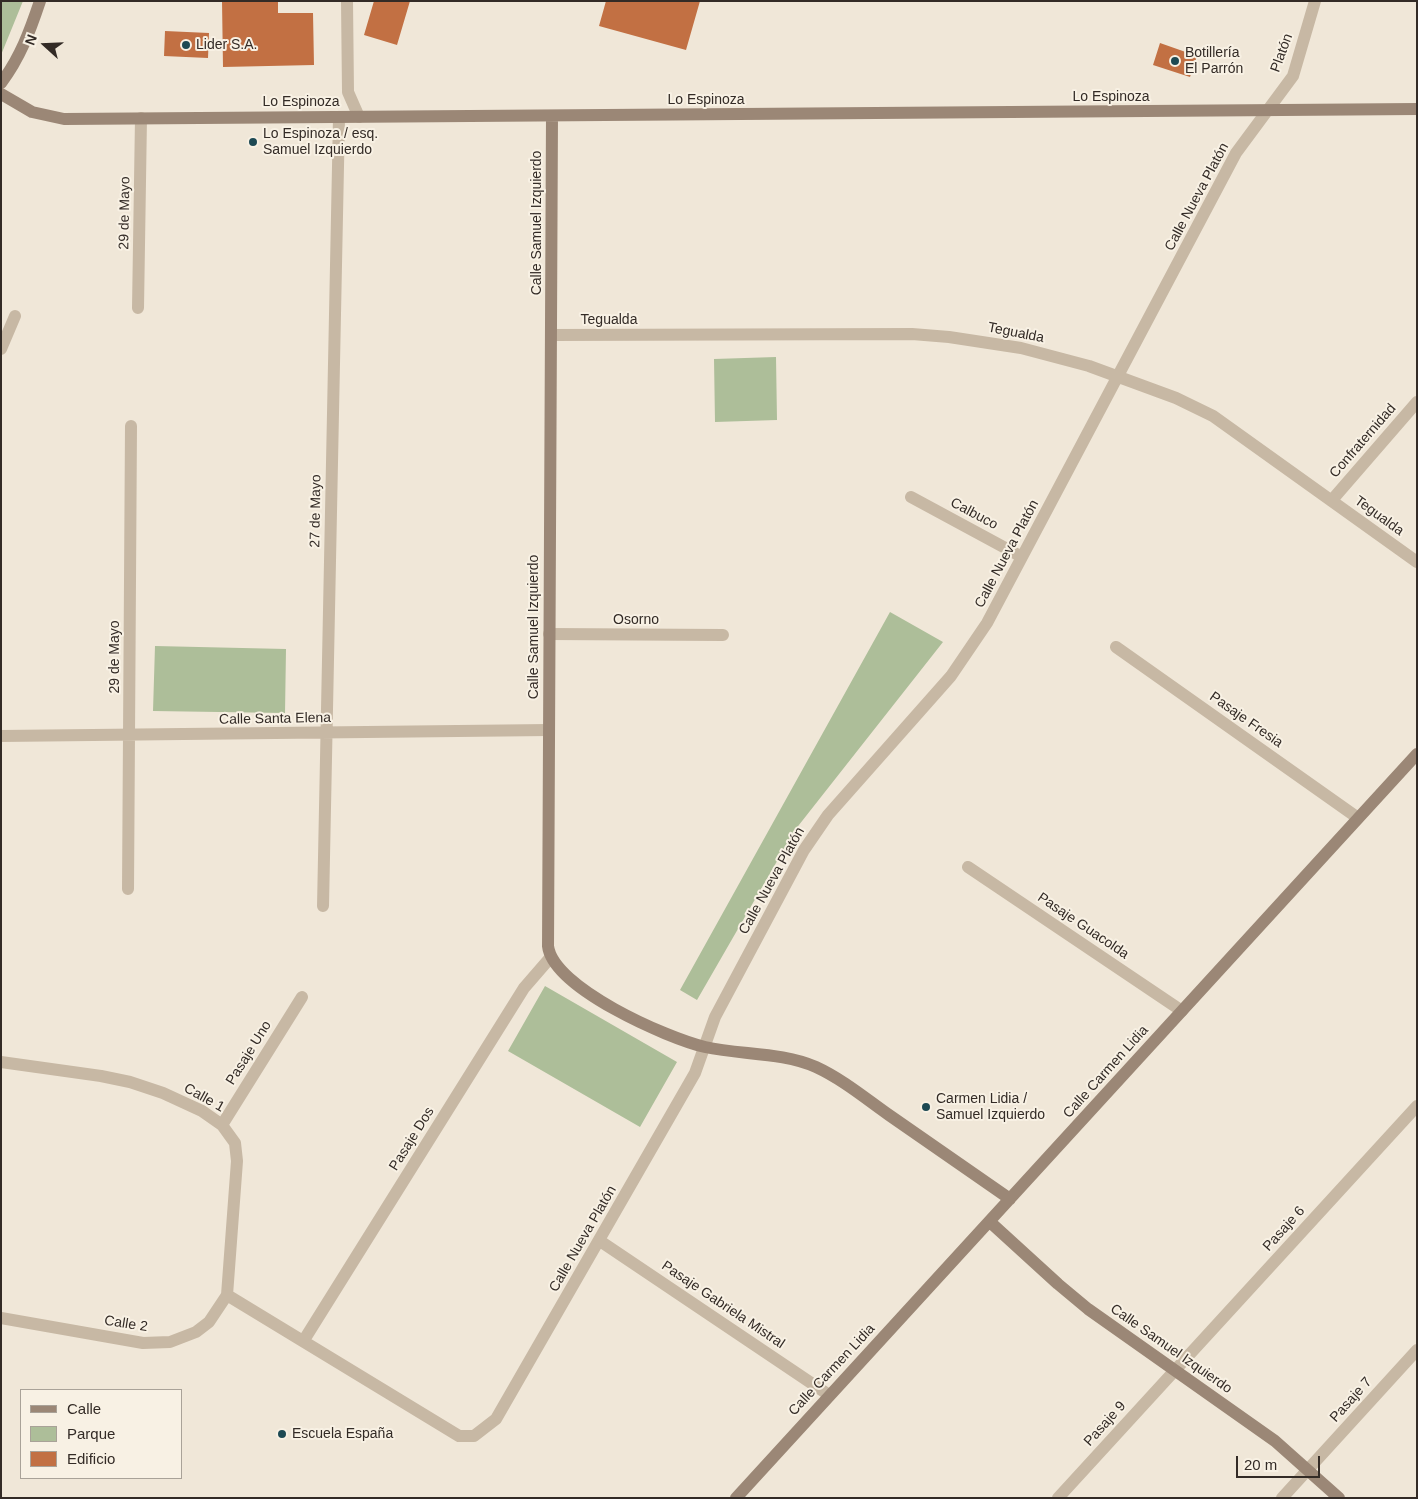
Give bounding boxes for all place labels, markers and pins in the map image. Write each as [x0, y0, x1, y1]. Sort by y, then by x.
place label: Lider S.A. [196, 37, 257, 53]
marker: Lider S.A. [180, 39, 192, 51]
place label: Botillería El Parrón [1185, 45, 1243, 78]
marker: Botillería El Parrón [1169, 55, 1181, 67]
place label: Lo Espinoza / esq. Samuel Izquierdo [263, 126, 378, 158]
marker: Lo Espinoza / esq. Samuel Izquierdo [247, 136, 259, 148]
place label: Carmen Lidia / Samuel Izquierdo [936, 1091, 1045, 1124]
marker: Carmen Lidia / Samuel Izquierdo [920, 1101, 932, 1113]
place label: Escuela España [292, 1426, 393, 1442]
marker: Escuela España [276, 1428, 288, 1440]

